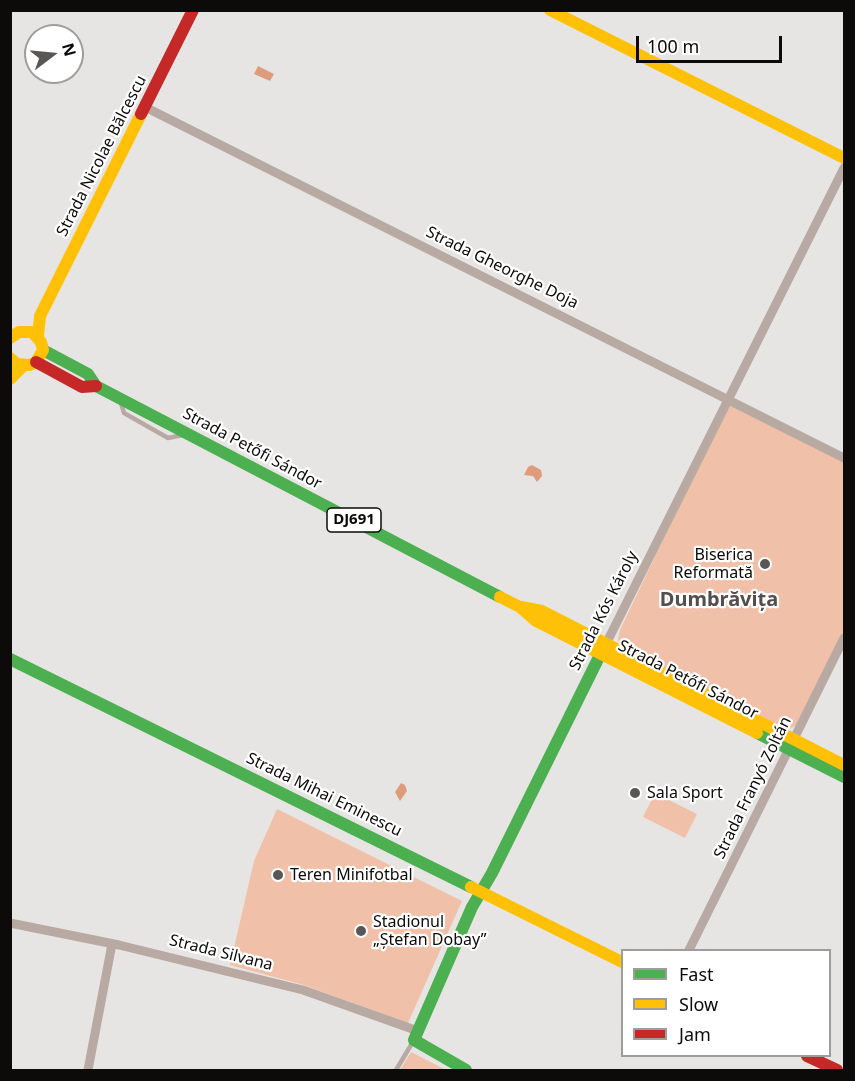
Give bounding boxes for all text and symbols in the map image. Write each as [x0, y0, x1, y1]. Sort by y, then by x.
north arrow [24, 24, 84, 84]
scale bar [639, 24, 784, 62]
text: 100 m [647, 34, 699, 58]
text: N [57, 40, 82, 59]
street label: Strada Nicolae Bălcescu [53, 72, 151, 240]
street label: Strada Gheorghe Doja [423, 223, 581, 313]
street label: Strada Petőfi Sándor [179, 404, 325, 494]
road number: DJ691 [327, 508, 381, 532]
place label: Biserica Reformată [674, 545, 753, 583]
street label: Strada Kós Károly [566, 548, 642, 674]
marker: Biserica Reformată [758, 557, 772, 571]
district label: Dumbrăvița [660, 588, 778, 612]
street label: Strada Petőfi Sándor [615, 636, 761, 724]
street label: Strada Franyó Zoltán [710, 714, 796, 862]
street label: Strada Mihai Eminescu [243, 749, 405, 841]
place label: Sala Sport [647, 783, 723, 803]
marker: Sala Sport [628, 786, 642, 800]
place label: Teren Minifotbal [290, 865, 413, 885]
marker: Teren Minifotbal [271, 868, 285, 882]
place label: Stadionul „Ștefan Dobay” [373, 912, 486, 950]
marker: Stadionul „Ștefan Dobay” [354, 924, 368, 938]
street label: Strada Silvana [167, 931, 275, 975]
legend [621, 949, 831, 1057]
text: Fast [679, 962, 714, 986]
text: Slow [679, 992, 718, 1016]
text: Jam [679, 1022, 711, 1046]

